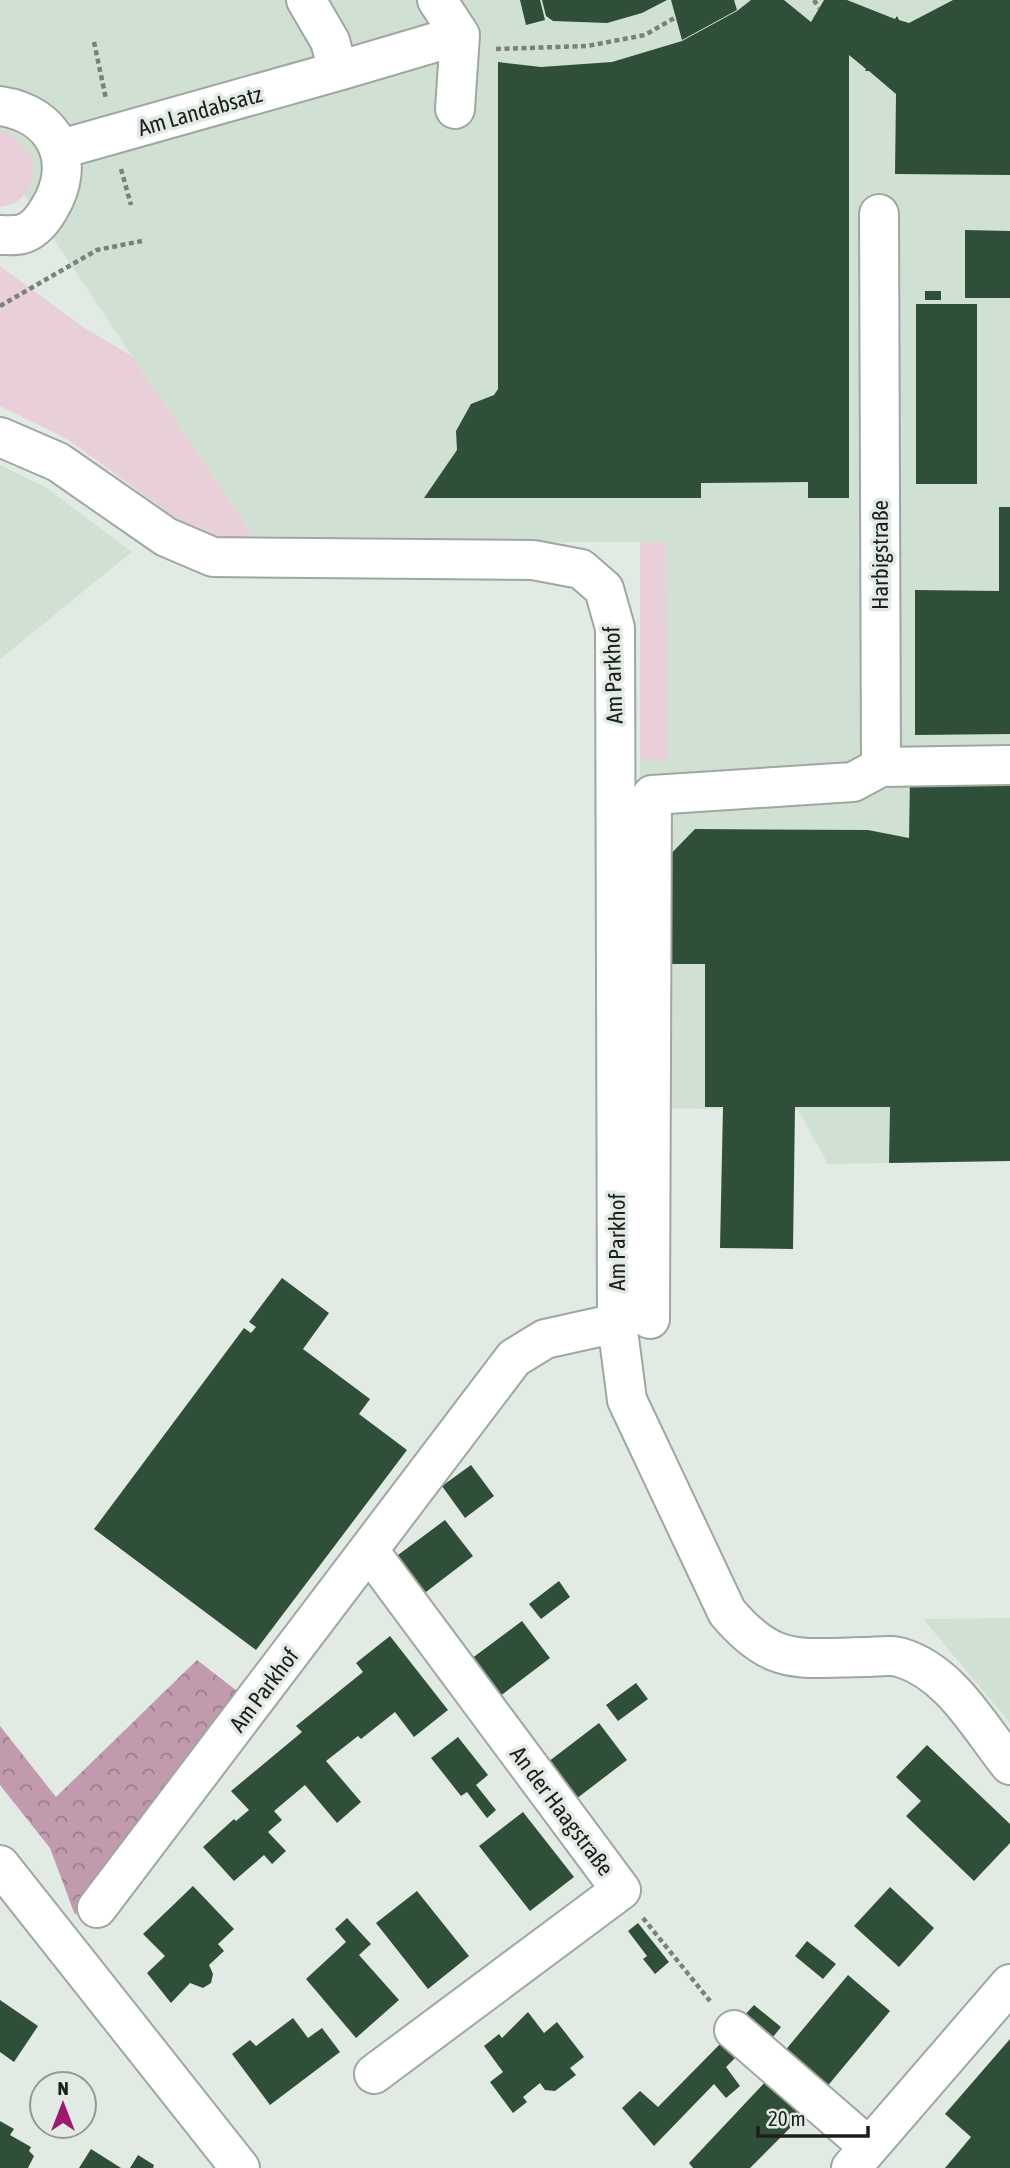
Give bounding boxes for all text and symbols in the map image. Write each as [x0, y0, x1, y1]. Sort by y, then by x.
street label: Am Landabsatz [135, 81, 265, 141]
street label: Harbigstraße [867, 500, 893, 610]
street label: Am Parkhof [598, 626, 628, 724]
street label: Am Parkhof [604, 1193, 630, 1291]
street label: Am Parkhof [224, 1643, 304, 1737]
street label: An der Haagstraße [505, 1741, 619, 1881]
north arrow [28, 2070, 98, 2140]
text: N [57, 2077, 69, 2099]
scale bar [758, 2094, 868, 2138]
text: 20 m [768, 2106, 806, 2130]

